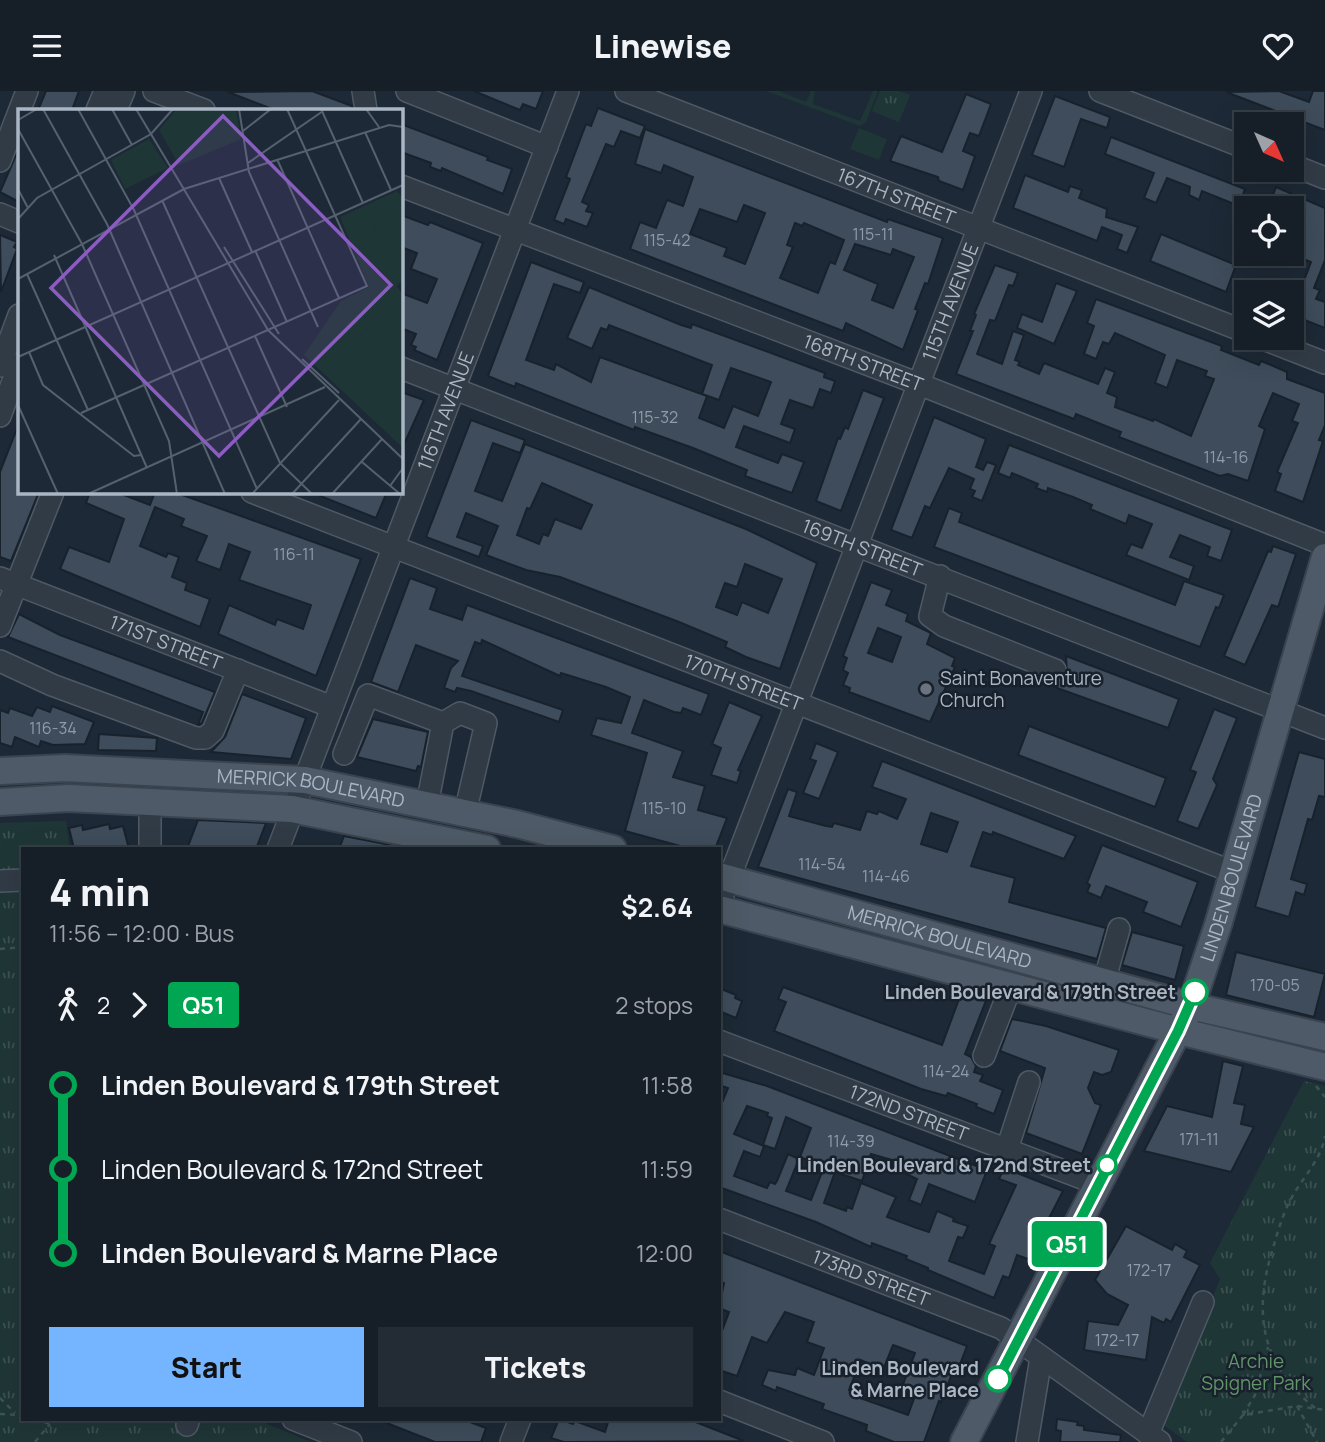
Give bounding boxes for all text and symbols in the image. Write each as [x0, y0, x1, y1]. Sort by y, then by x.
text: Linewise [593, 24, 732, 68]
icon: menu [28, 27, 66, 65]
icon: heart [1259, 27, 1297, 65]
inset map [18, 109, 402, 493]
north arrow [1234, 112, 1304, 182]
map controls [1234, 112, 1304, 350]
street label: 167TH STREET [833, 161, 960, 231]
button: locate [1234, 196, 1304, 266]
house number: 115-11 [853, 223, 893, 245]
house number: 115-42 [644, 229, 691, 251]
street label: 115TH AVENUE [916, 239, 985, 364]
button: layers [1234, 280, 1304, 350]
street label: 168TH STREET [800, 328, 928, 398]
street label: 116TH AVENUE [411, 348, 480, 474]
house number: 115-32 [632, 406, 678, 428]
house number: 114-16 [1204, 446, 1248, 468]
street label: 169TH STREET [798, 513, 927, 583]
house number: 116-11 [273, 543, 315, 565]
street label: 171ST STREET [106, 609, 227, 676]
street label: 170TH STREET [681, 648, 807, 717]
place label: Saint Bonaventure Church [940, 665, 1102, 713]
marker: Saint Bonaventure Church [918, 681, 934, 697]
house number: 116-34 [29, 717, 77, 739]
street label: MERRICK BOULEVARD [216, 763, 407, 813]
street label: LINDEN BOULEVARD [1194, 791, 1268, 965]
house number: 115-10 [642, 797, 686, 819]
house number: 114-54 [798, 853, 846, 875]
text: 4 min [49, 865, 150, 917]
house number: 114-46 [862, 865, 910, 887]
text: $2.64 [621, 889, 693, 925]
street label: MERRICK BOULEVARD [845, 899, 1035, 975]
text: 11:56 – 12:00 · Bus [49, 917, 234, 949]
house number: 170-05 [1250, 974, 1300, 996]
place label: Linden Boulevard & 179th Street [885, 979, 1176, 1005]
marker: Linden Boulevard & 179th Street [1182, 979, 1208, 1005]
icon: walk [49, 986, 87, 1024]
icon: forward [120, 986, 158, 1024]
text: Q51 [182, 988, 225, 1021]
text: 2 [97, 989, 110, 1021]
text: 2 stops [615, 989, 693, 1021]
house number: 114-24 [923, 1060, 969, 1082]
text: Linden Boulevard & 179th Street [101, 1067, 500, 1103]
text: 11:58 [642, 1069, 693, 1101]
street label: 172ND STREET [846, 1078, 973, 1147]
house number: 171-11 [1179, 1128, 1219, 1150]
house number: 114-39 [827, 1130, 875, 1152]
text: Linden Boulevard & 172nd Street [101, 1151, 483, 1187]
place label: Linden Boulevard & 172nd Street [797, 1152, 1091, 1178]
text: 11:59 [641, 1153, 693, 1185]
marker: Linden Boulevard & 172nd Street [1097, 1155, 1117, 1175]
line badge: Q51 [1027, 1221, 1107, 1267]
text: Q51 [1046, 1227, 1088, 1260]
text: Linden Boulevard & Marne Place [101, 1235, 498, 1271]
text: 12:00 [636, 1237, 693, 1269]
street label: 173RD STREET [808, 1243, 934, 1313]
house number: 172-17 [1127, 1259, 1171, 1281]
button: Start [49, 1327, 364, 1407]
button: Tickets [378, 1327, 693, 1407]
house number: 172-17 [1095, 1329, 1139, 1351]
park label: Archie Spigner Park [1201, 1348, 1311, 1396]
place label: Linden Boulevard & Marne Place [821, 1355, 979, 1403]
marker: Linden Boulevard & Marne Place [985, 1366, 1011, 1392]

